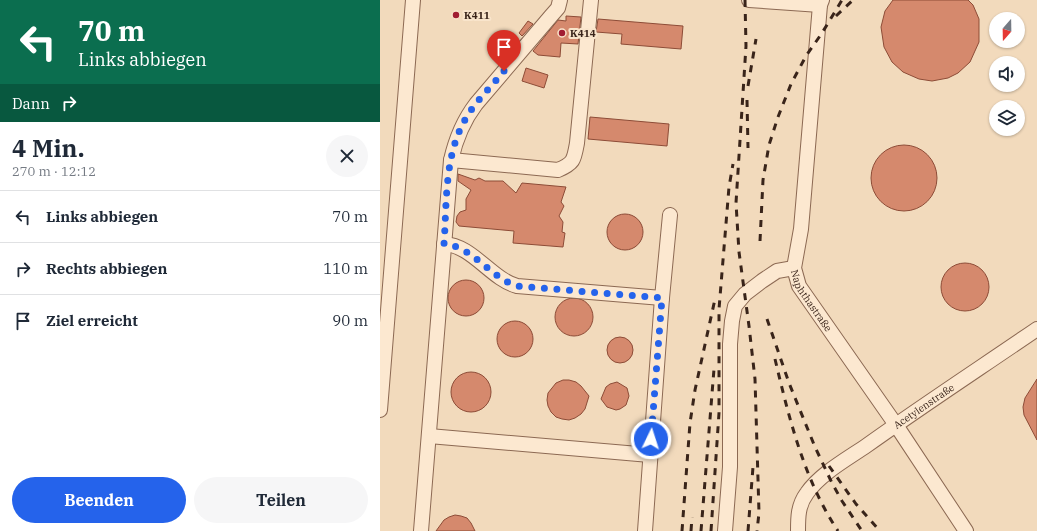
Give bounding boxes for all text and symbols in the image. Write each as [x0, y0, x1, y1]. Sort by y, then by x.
place label: K411 [464, 9, 490, 22]
marker: K411 [451, 10, 461, 20]
text: 70 m [78, 12, 145, 49]
north arrow [989, 12, 1025, 48]
map controls [989, 12, 1025, 136]
icon: left [12, 16, 64, 68]
place label: K414 [570, 27, 596, 40]
marker: K414 [557, 28, 567, 38]
pin [487, 30, 521, 71]
icon: arrive [493, 36, 515, 58]
text: Links abbiegen [78, 48, 207, 71]
button: sound [989, 56, 1025, 92]
icon: right [58, 92, 80, 114]
text: Dann [12, 94, 50, 113]
button: layers [989, 100, 1025, 136]
text: 4 Min. [12, 132, 84, 164]
button: close [326, 135, 368, 177]
text: 270 m · 12:12 [12, 163, 96, 180]
icon: left [12, 206, 34, 228]
text: Links abbiegen [46, 207, 158, 226]
text: 70 m [332, 207, 368, 226]
icon: right [12, 258, 34, 280]
text: Rechts abbiegen [46, 259, 167, 278]
text: 110 m [323, 259, 368, 278]
street label: Naphthastraße [788, 268, 835, 334]
icon: arrive [12, 310, 34, 332]
text: Ziel erreicht [46, 311, 138, 330]
text: 90 m [332, 311, 368, 330]
street label: Acetylenstraße [891, 381, 957, 432]
position arrow [630, 418, 672, 460]
button: Beenden [12, 477, 186, 523]
button: Teilen [194, 477, 368, 523]

